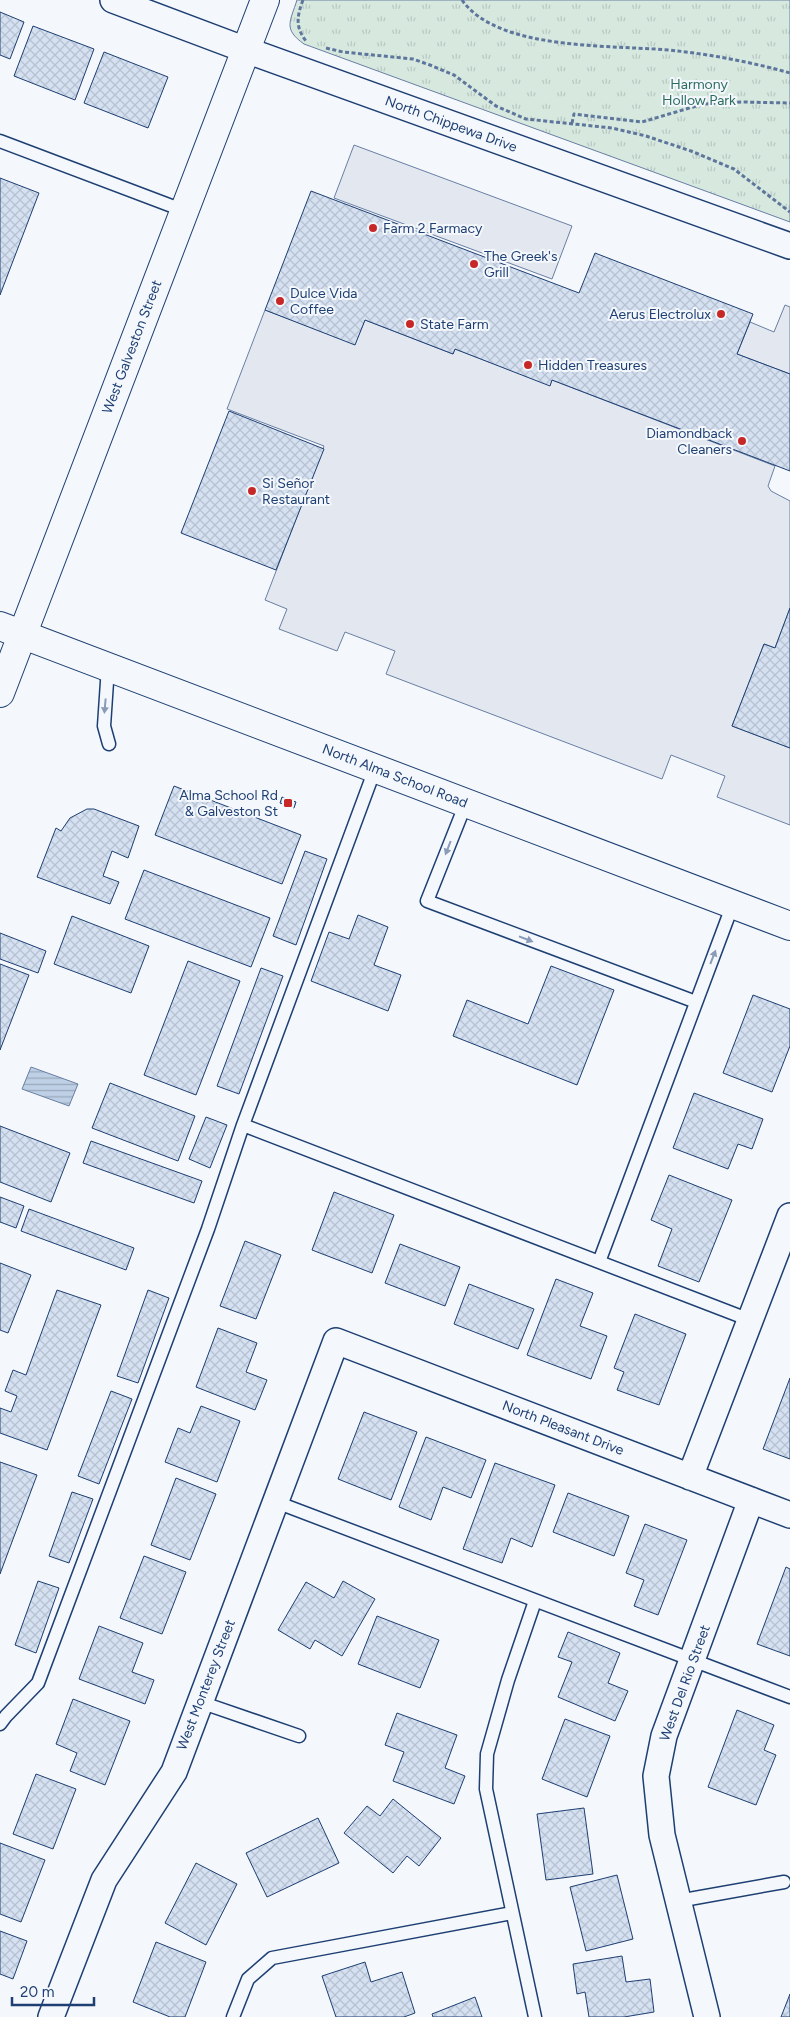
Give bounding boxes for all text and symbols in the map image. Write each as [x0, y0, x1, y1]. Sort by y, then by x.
park label: Harmony Hollow Park [662, 76, 736, 109]
street label: North Chippewa Drive [383, 92, 520, 156]
place label: Farm 2 Farmacy [383, 220, 483, 237]
marker: Farm 2 Farmacy [367, 222, 379, 234]
place label: The Greek's Grill [484, 248, 557, 281]
marker: The Greek's Grill [468, 258, 480, 270]
street label: West Galveston Street [99, 278, 165, 416]
place label: Dulce Vida Coffee [290, 285, 358, 318]
marker: Dulce Vida Coffee [274, 295, 286, 307]
place label: Aerus Electrolux [609, 306, 711, 323]
marker: Aerus Electrolux [715, 308, 727, 320]
place label: State Farm [420, 316, 489, 333]
marker: State Farm [404, 318, 416, 330]
place label: Hidden Treasures [538, 357, 647, 374]
marker: Hidden Treasures [522, 359, 534, 371]
place label: Diamondback Cleaners [646, 425, 732, 458]
marker: Diamondback Cleaners [736, 435, 748, 447]
place label: Si Señor Restaurant [262, 475, 330, 508]
marker: Si Señor Restaurant [246, 485, 258, 497]
one-way arrow [101, 698, 109, 714]
street label: North Alma School Road [320, 740, 470, 812]
place label: Alma School Rd & Galveston St [179, 787, 278, 820]
marker: Alma School Rd & Galveston St [282, 797, 294, 809]
one-way arrow [444, 841, 452, 856]
one-way arrow [519, 935, 534, 943]
one-way arrow [709, 949, 717, 964]
street label: North Pleasant Drive [500, 1397, 627, 1459]
street label: West Monterey Street [173, 1617, 239, 1753]
street label: West Del Rio Street [656, 1623, 714, 1743]
scale bar [12, 1974, 95, 2006]
text: 20 m [20, 1983, 54, 2001]

